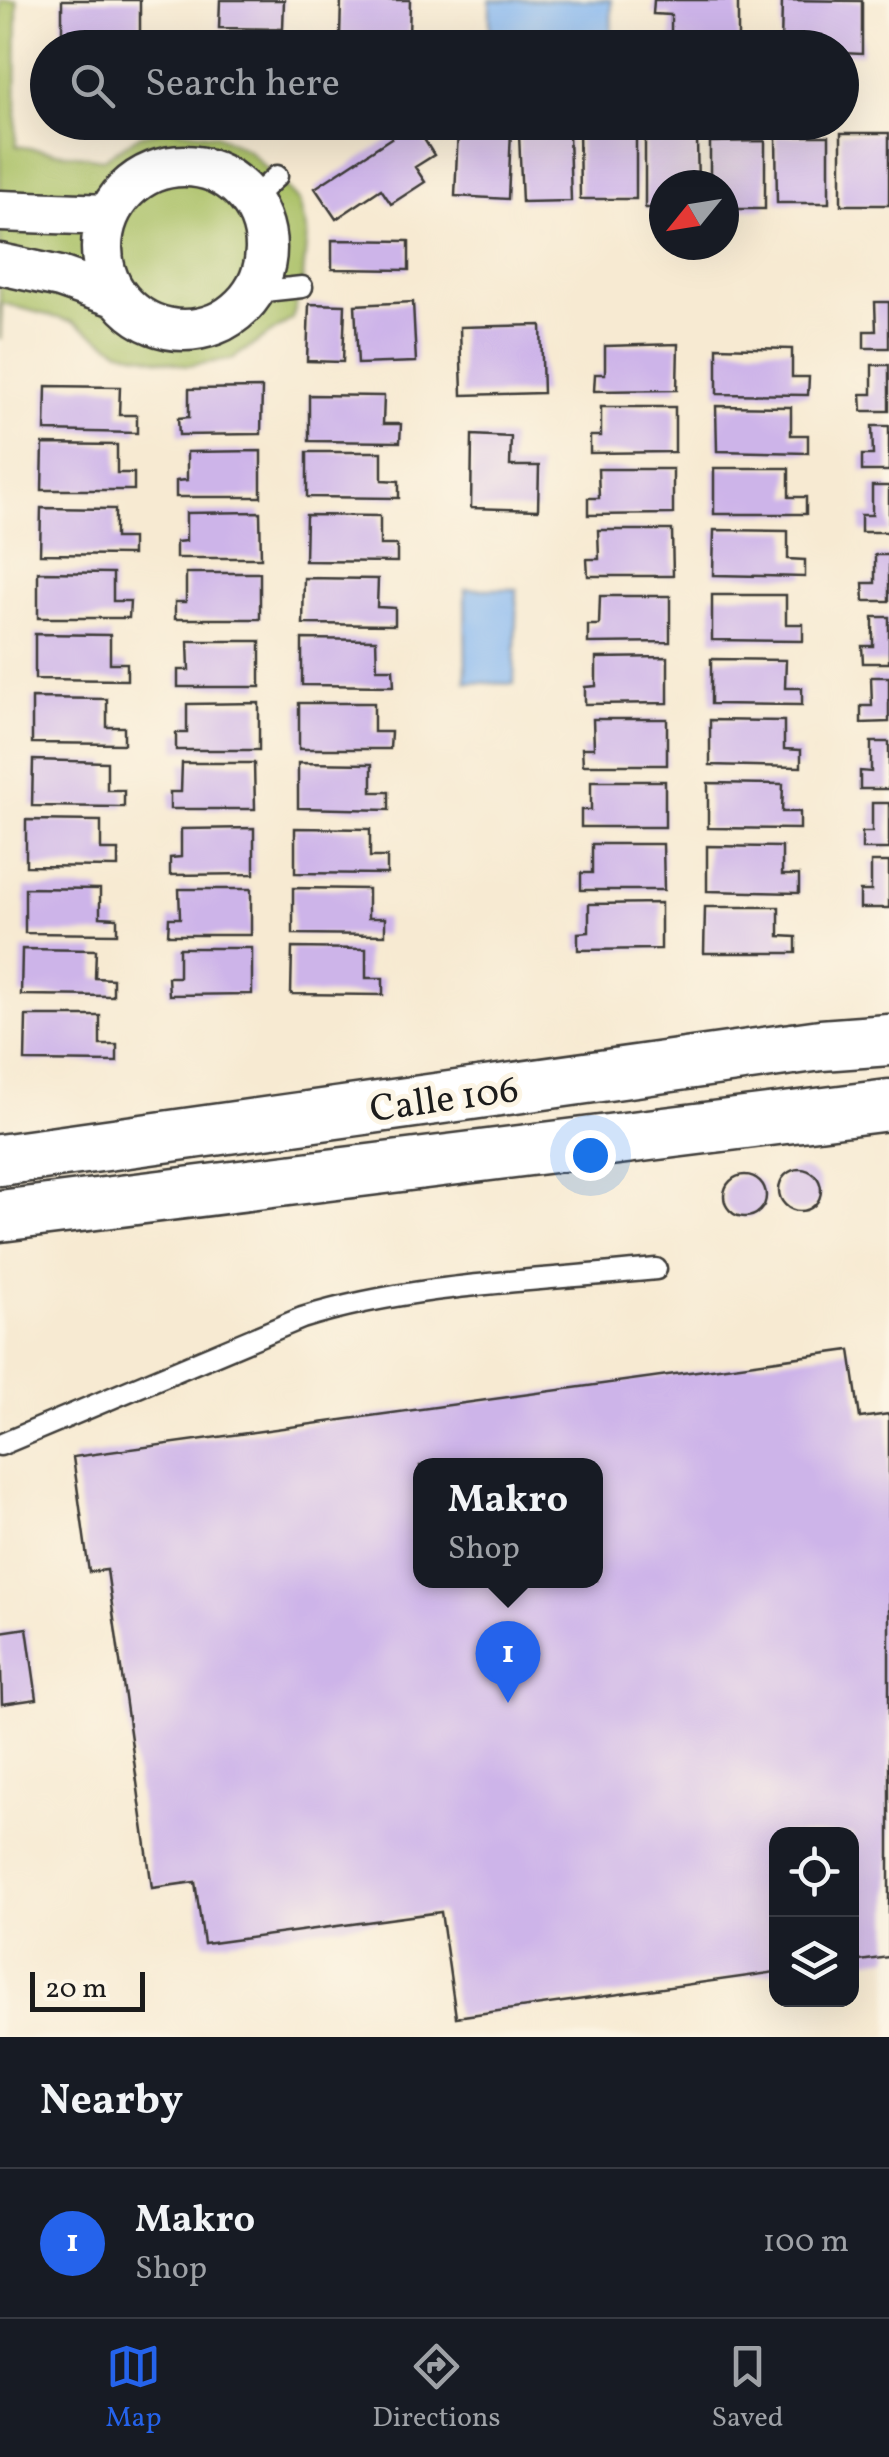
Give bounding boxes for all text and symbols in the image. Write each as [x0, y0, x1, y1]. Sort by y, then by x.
search box [30, 30, 859, 140]
icon: search [65, 58, 120, 113]
text: Search here [145, 59, 340, 112]
north arrow [649, 170, 739, 260]
street label: Calle 106 [367, 1065, 522, 1138]
your location [565, 1130, 616, 1181]
popup [413, 1458, 603, 1588]
text: Makro [448, 1475, 568, 1528]
text: Shop [448, 1528, 520, 1572]
pin: 1 [476, 1620, 540, 1703]
map controls [769, 1827, 859, 2007]
button: locate [769, 1827, 859, 1917]
button: layers [769, 1917, 859, 2007]
scale bar [30, 1967, 145, 2012]
text: 20 m [45, 1970, 107, 2009]
text: Nearby [40, 2073, 183, 2132]
text: Makro [135, 2195, 255, 2248]
text: 1 [66, 2221, 79, 2265]
text: 100 m [763, 2221, 849, 2265]
text: Shop [135, 2248, 207, 2292]
tab: Map [105, 2339, 161, 2438]
tab: Directions [372, 2339, 501, 2438]
tab: Saved [711, 2339, 784, 2438]

